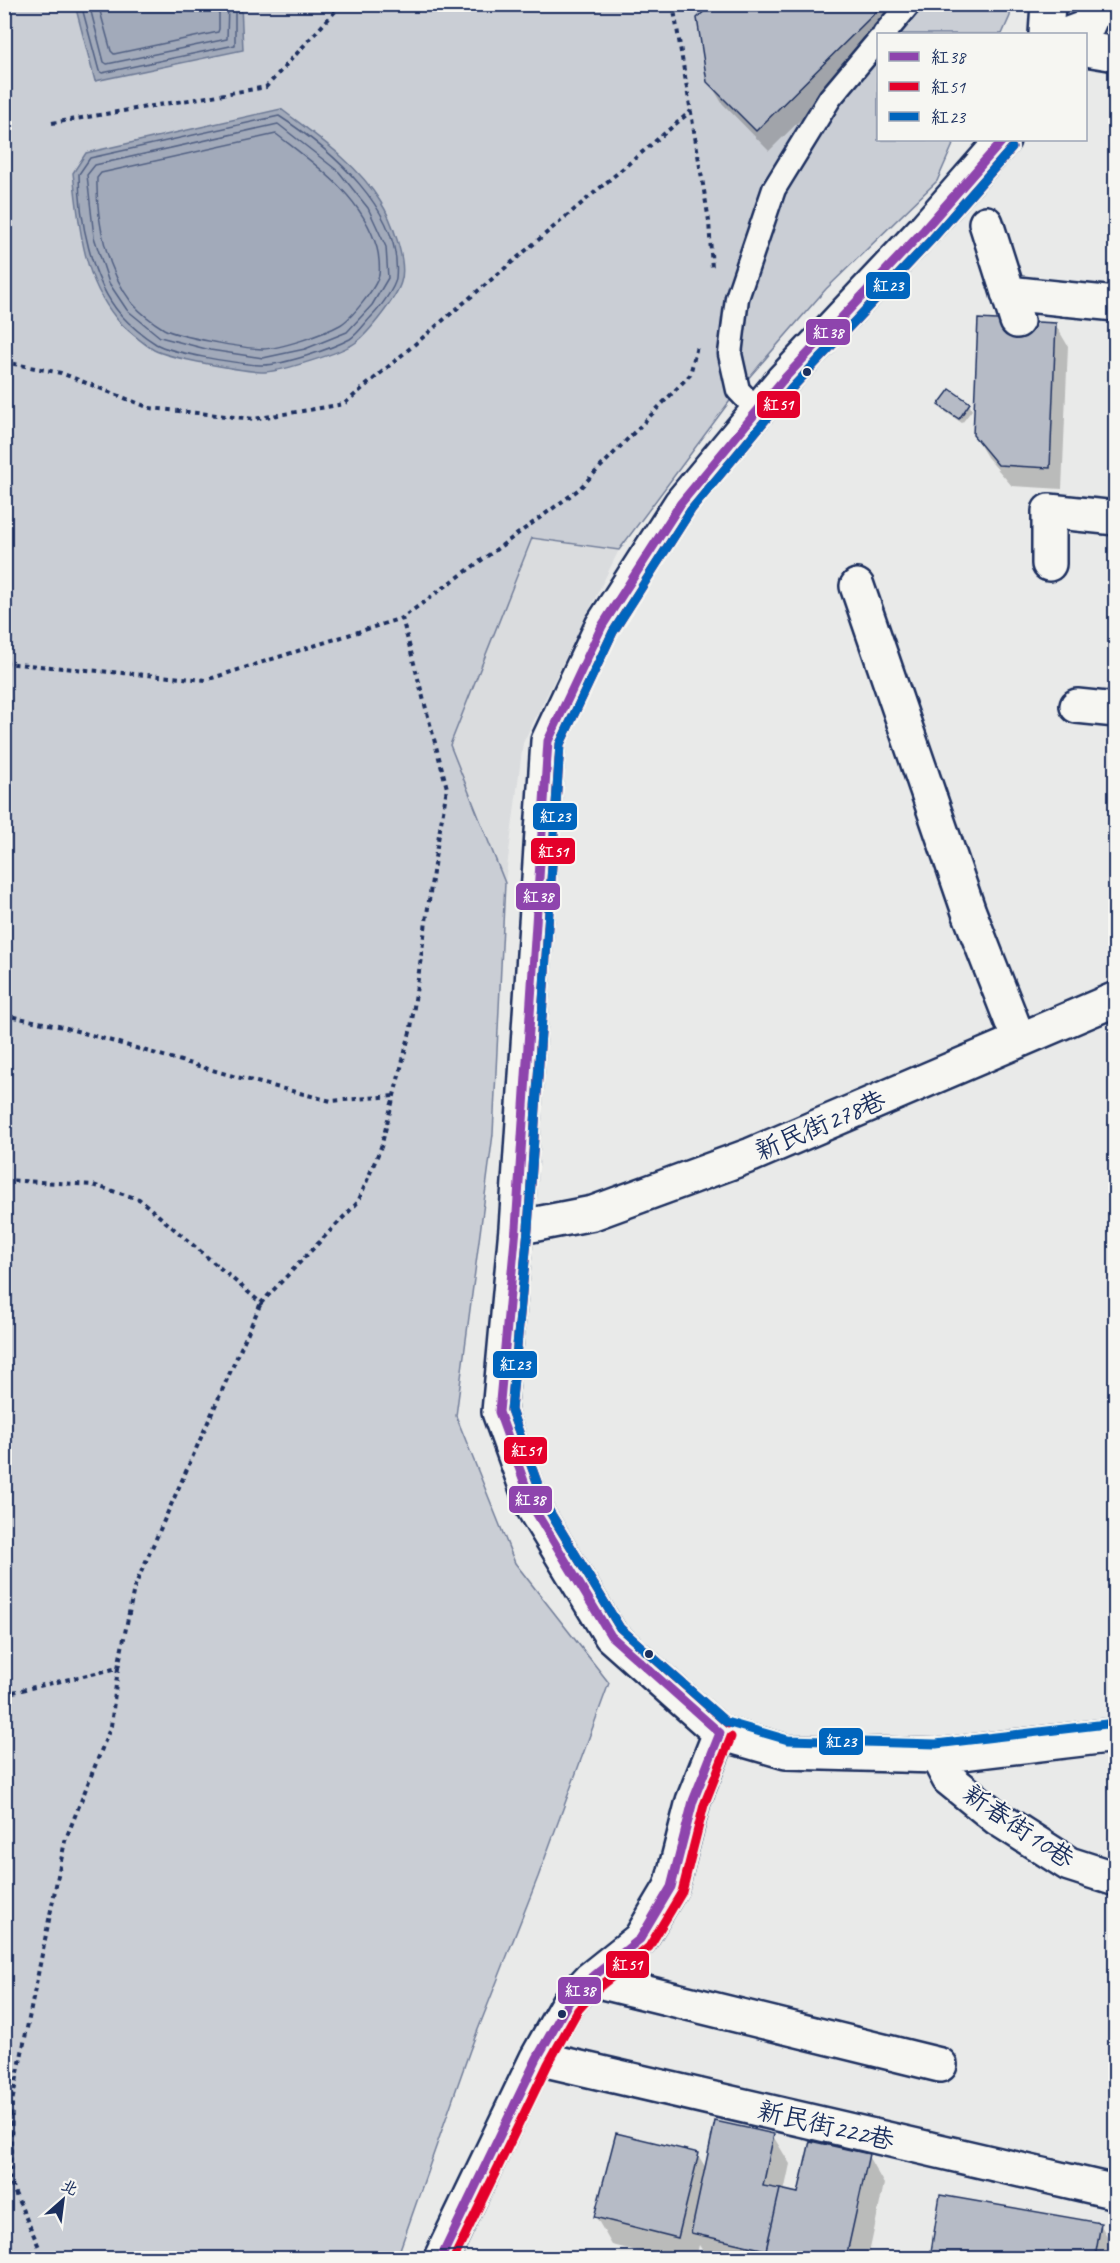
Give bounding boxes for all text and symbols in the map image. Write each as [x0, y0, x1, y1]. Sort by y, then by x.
legend [877, 33, 1087, 141]
text: 紅38 [931, 46, 967, 68]
text: 紅51 [931, 76, 966, 98]
text: 紅23 [931, 106, 967, 128]
line badge: 紅23 [865, 271, 911, 300]
text: 紅23 [873, 276, 905, 296]
line badge: 紅38 [805, 318, 851, 346]
text: 紅38 [813, 323, 845, 343]
unlabelled marker [801, 366, 813, 378]
line badge: 紅51 [756, 390, 801, 419]
text: 紅51 [763, 395, 795, 415]
line badge: 紅23 [532, 802, 578, 831]
text: 紅23 [540, 807, 572, 827]
line badge: 紅51 [530, 837, 576, 865]
text: 紅51 [538, 842, 570, 862]
line badge: 紅38 [515, 882, 561, 911]
text: 紅38 [523, 887, 555, 907]
street label: 新民街278巷 [750, 1083, 891, 1168]
line badge: 紅23 [492, 1350, 538, 1379]
text: 紅23 [500, 1355, 532, 1375]
line badge: 紅51 [503, 1436, 548, 1465]
text: 紅51 [511, 1441, 543, 1461]
line badge: 紅38 [508, 1485, 553, 1514]
text: 紅38 [515, 1490, 547, 1510]
unlabelled marker [643, 1648, 655, 1660]
line badge: 紅23 [818, 1727, 864, 1756]
text: 紅23 [826, 1732, 858, 1752]
street label: 新春街10巷 [957, 1777, 1081, 1876]
line badge: 紅51 [605, 1950, 650, 1979]
text: 紅51 [612, 1955, 644, 1975]
line badge: 紅38 [557, 1976, 602, 2005]
text: 紅38 [565, 1981, 597, 2001]
unlabelled marker [556, 2008, 568, 2020]
street label: 新民街222巷 [754, 2094, 897, 2157]
north arrow [33, 2170, 93, 2230]
text: 北 [58, 2175, 81, 2200]

